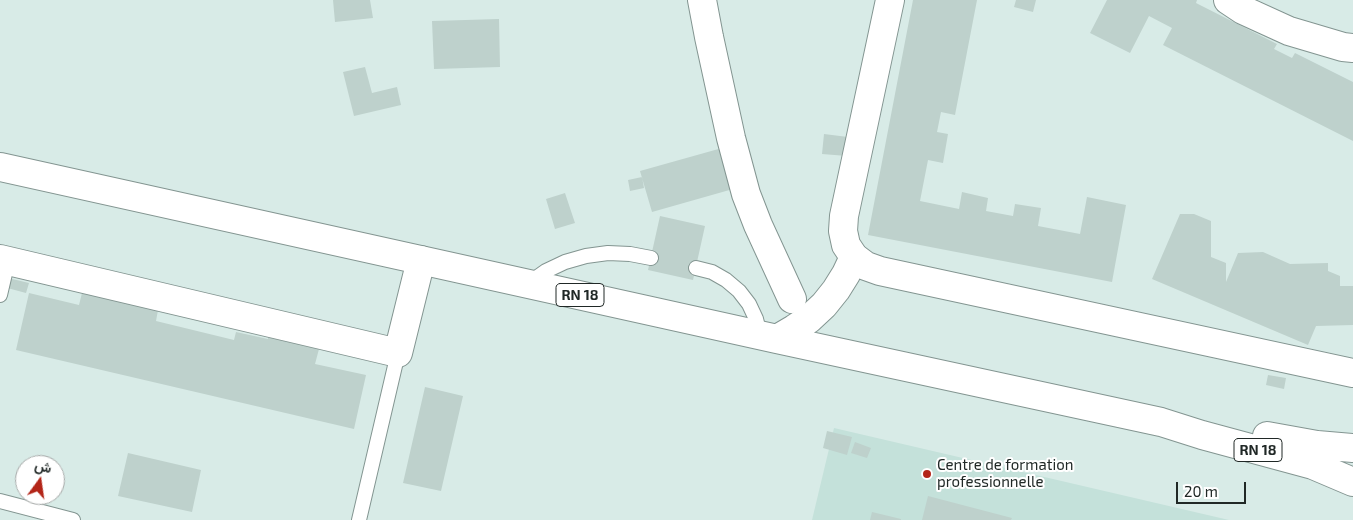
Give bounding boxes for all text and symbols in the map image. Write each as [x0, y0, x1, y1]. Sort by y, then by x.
road number: RN 18 [556, 284, 604, 306]
road number: RN 18 [1234, 438, 1282, 462]
north arrow [15, 455, 65, 505]
text: ش [33, 456, 54, 476]
place label: Centre de formation professionnelle [937, 456, 1073, 491]
marker: Centre de formation professionnelle [921, 468, 933, 480]
scale bar [1178, 472, 1248, 504]
text: 20 m [1184, 482, 1218, 500]

